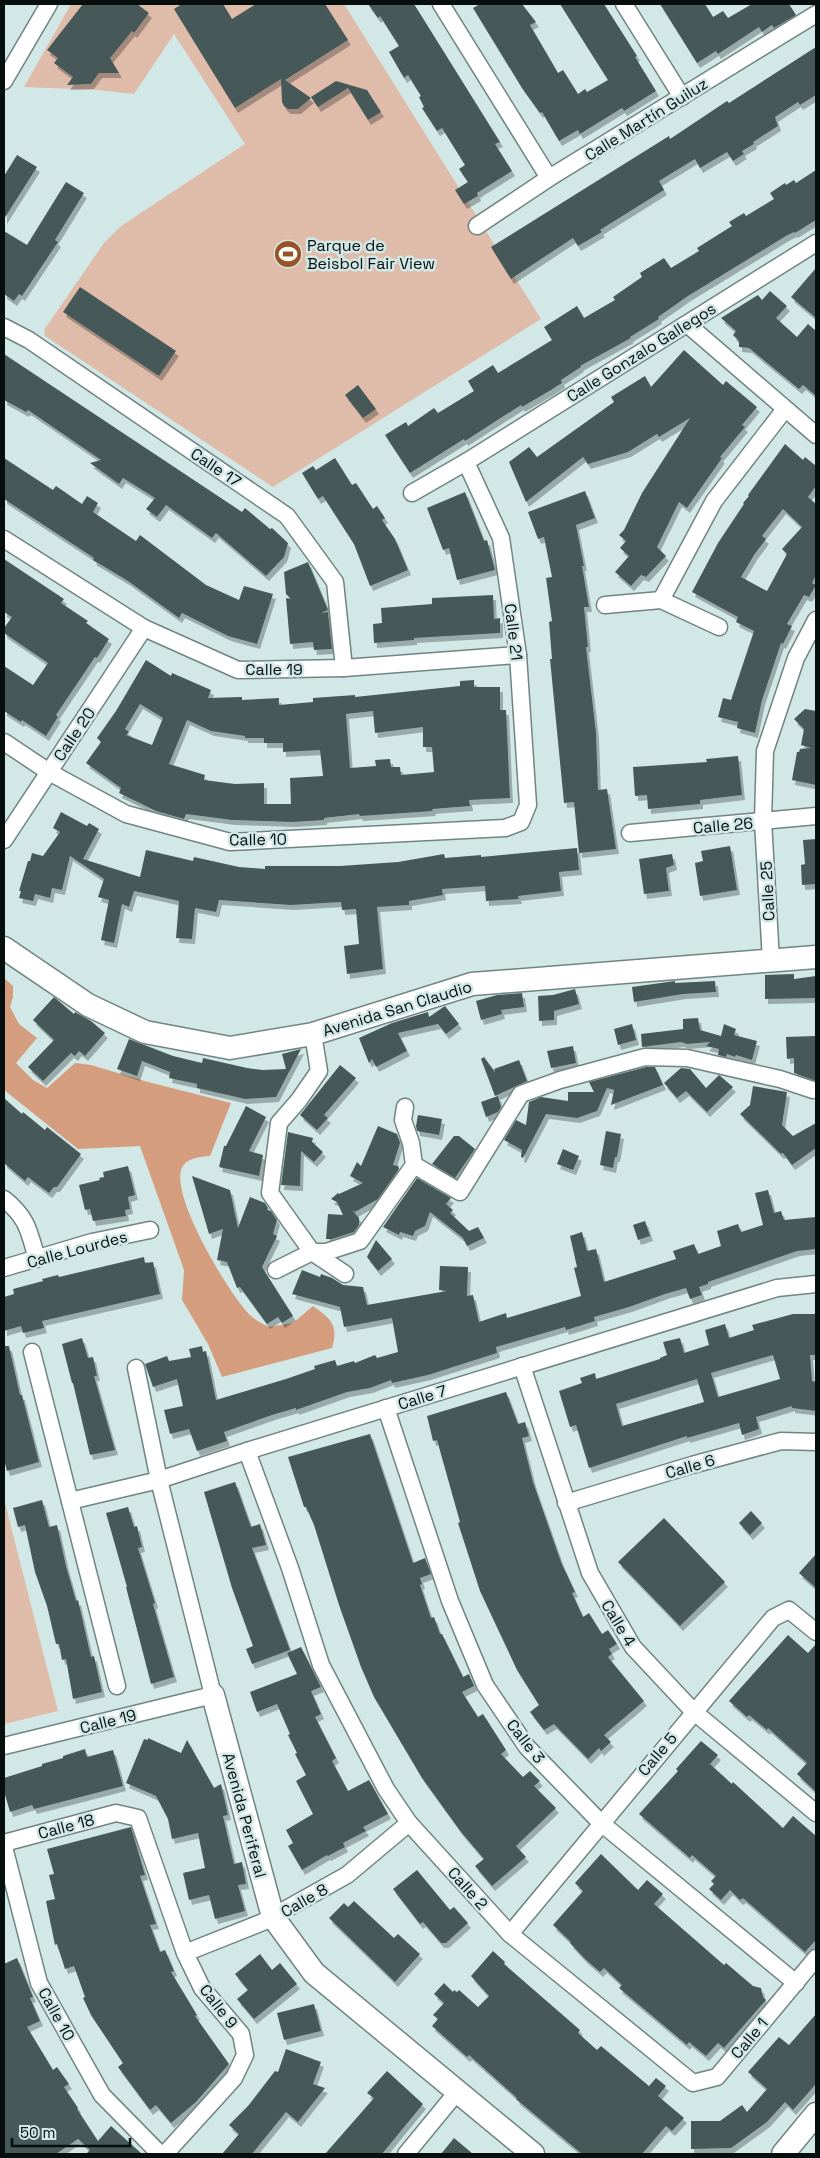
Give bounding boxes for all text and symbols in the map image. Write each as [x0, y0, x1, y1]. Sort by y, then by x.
street label: Calle Martín Guiluz [581, 73, 712, 166]
place label: Parque de Beisbol Fair View [307, 235, 435, 274]
sports icon: Parque de Beisbol Fair View [273, 239, 303, 269]
street label: Calle Gonzalo Gallegos [563, 298, 720, 407]
street label: Calle 17 [186, 443, 245, 492]
street label: Calle 21 [500, 602, 527, 662]
street label: Calle 19 [245, 659, 303, 680]
street label: Calle 20 [49, 703, 100, 765]
street label: Calle 26 [692, 812, 754, 839]
street label: Calle 10 [229, 828, 287, 851]
street label: Calle 25 [755, 860, 780, 922]
street label: Avenida San Claudio [320, 976, 474, 1041]
street label: Calle Lourdes [25, 1226, 130, 1273]
street label: Calle 7 [395, 1380, 449, 1415]
street label: Calle 6 [663, 1449, 717, 1484]
street label: Calle 4 [596, 1596, 641, 1650]
street label: Calle 19 [78, 1704, 139, 1739]
street label: Calle 3 [502, 1715, 549, 1768]
street label: Calle 5 [633, 1728, 682, 1780]
street label: Avenida Periferal [218, 1750, 271, 1880]
street label: Calle 18 [36, 1809, 97, 1844]
street label: Calle 2 [443, 1863, 492, 1914]
street label: Calle 8 [277, 1879, 332, 1922]
street label: Calle 9 [195, 1980, 242, 2033]
street label: Calle 10 [33, 1984, 80, 2045]
street label: Calle 1 [726, 2013, 773, 2063]
scale bar [12, 2116, 130, 2148]
text: 50 m [20, 2123, 55, 2142]

